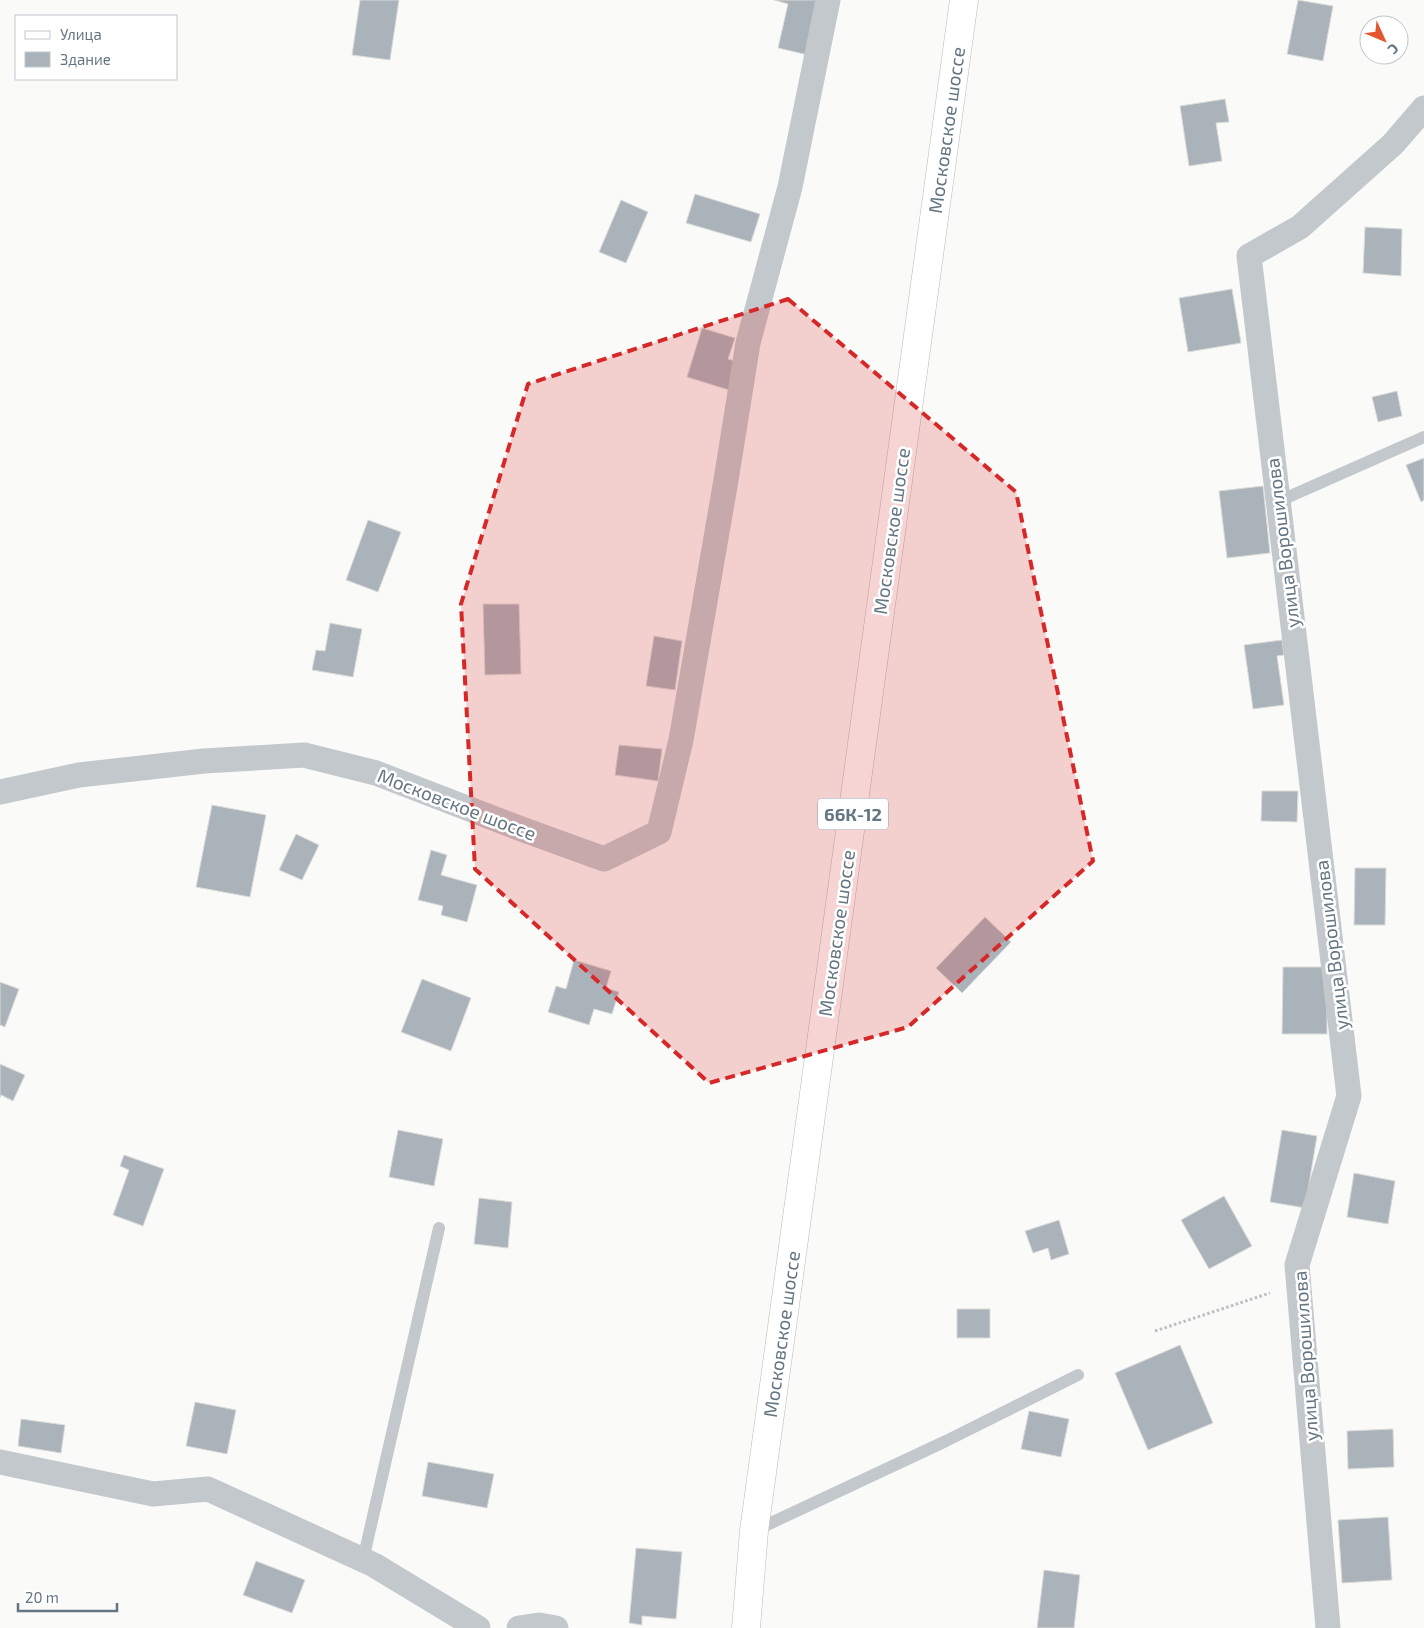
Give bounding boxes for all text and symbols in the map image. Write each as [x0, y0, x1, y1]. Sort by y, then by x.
legend [15, 15, 178, 80]
north arrow [1359, 15, 1409, 65]
text: Улица [60, 25, 102, 43]
text: С [1385, 41, 1403, 58]
street label: Московское шоссе [923, 45, 969, 215]
text: Здание [60, 50, 111, 68]
street label: Московское шоссе [868, 446, 914, 616]
street label: улица Ворошилова [1260, 457, 1305, 629]
street label: Московское шоссе [374, 763, 540, 845]
road number: 66К-12 [818, 799, 888, 830]
street label: Московское шоссе [813, 848, 859, 1018]
street label: улица Ворошилова [1309, 859, 1354, 1031]
street label: Московское шоссе [758, 1249, 804, 1419]
street label: улица Ворошилова [1288, 1270, 1323, 1442]
scale bar [18, 1580, 116, 1612]
text: 20 m [25, 1588, 59, 1606]

